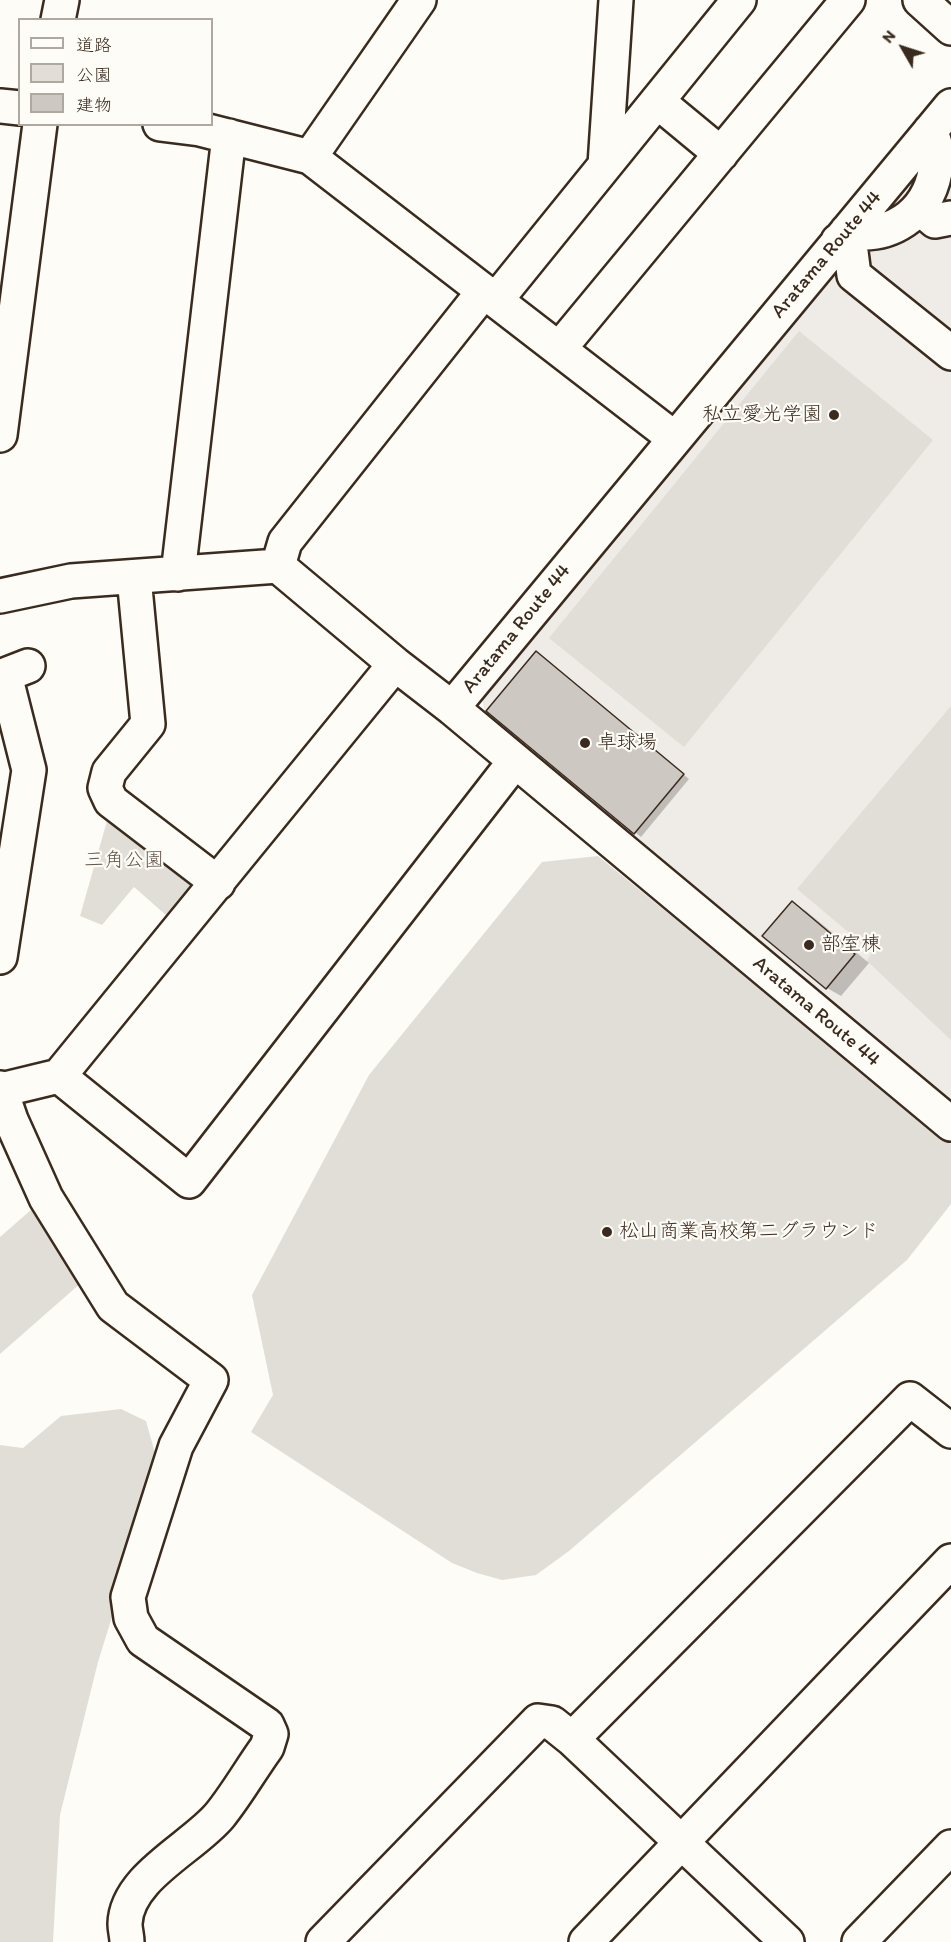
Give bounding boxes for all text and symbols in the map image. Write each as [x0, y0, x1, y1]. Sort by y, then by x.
legend [18, 18, 213, 126]
north arrow [873, 18, 933, 78]
text: N [878, 26, 899, 47]
text: 道路 [76, 34, 112, 56]
text: 公園 [76, 64, 112, 86]
text: 建物 [76, 94, 112, 116]
street label: Aratama Route 44 [767, 186, 887, 324]
place label: 私立愛光学園 [702, 403, 822, 427]
marker: 私立愛光学園 [827, 408, 841, 422]
street label: Aratama Route 44 [458, 560, 576, 698]
place label: 卓球場 [597, 731, 657, 755]
marker: 卓球場 [578, 736, 592, 750]
park label: 三角公園 [84, 849, 164, 873]
place label: 部室棟 [821, 933, 881, 957]
marker: 部室棟 [802, 938, 816, 952]
street label: Aratama Route 44 [747, 952, 885, 1072]
place label: 松山商業高校第二グラウンド [619, 1220, 879, 1244]
marker: 松山商業高校第二グラウンド [600, 1225, 614, 1239]

